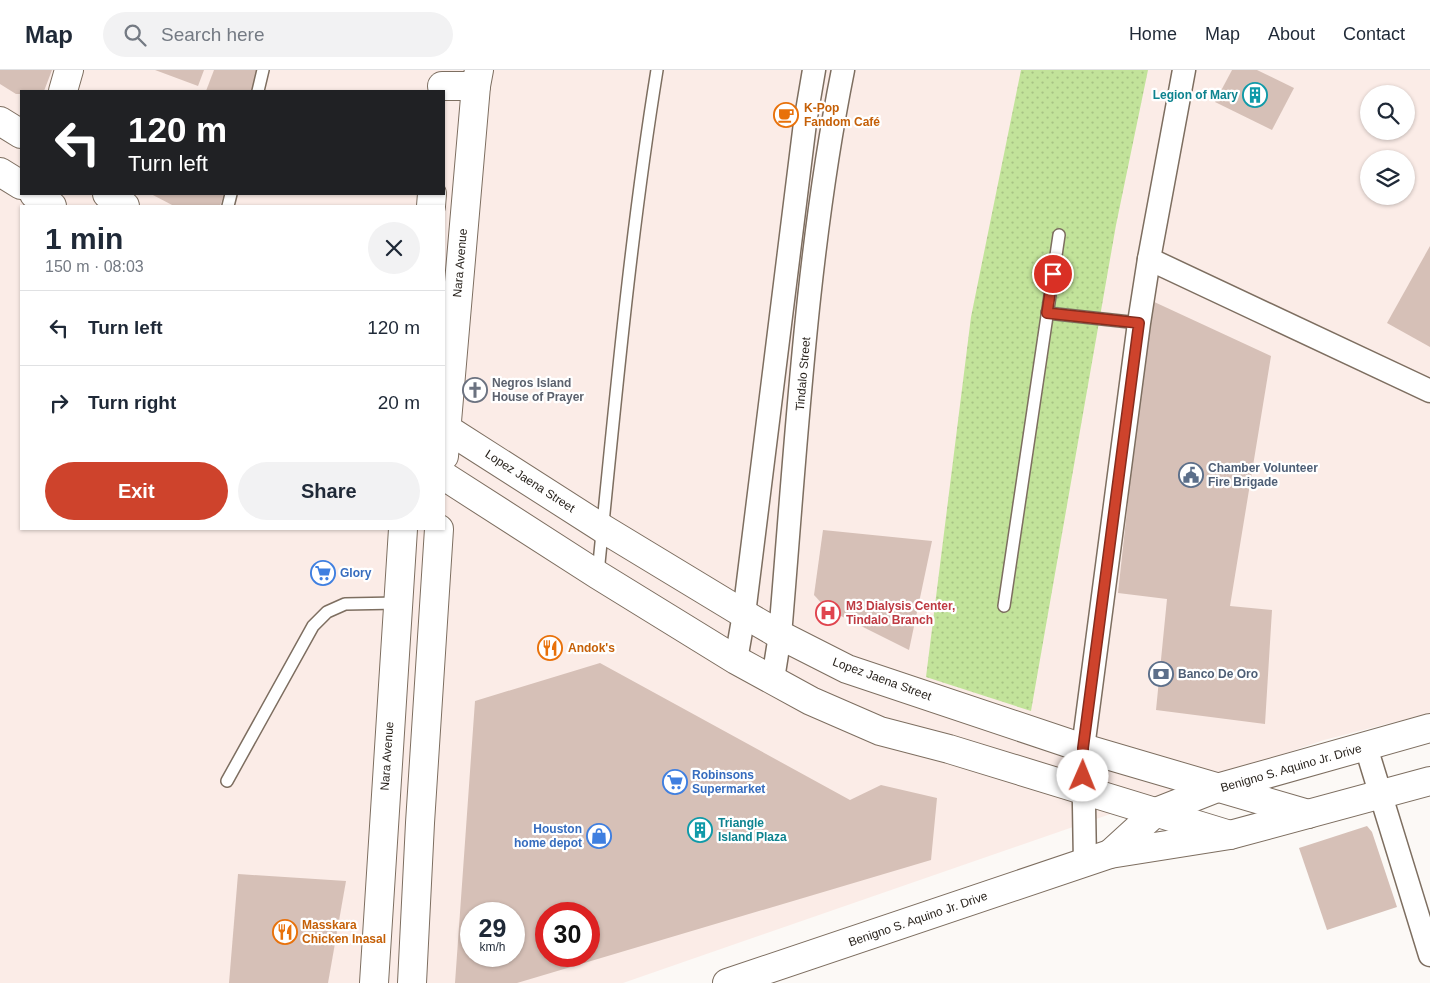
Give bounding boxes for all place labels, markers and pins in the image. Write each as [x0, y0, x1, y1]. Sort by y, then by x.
building icon: Legion of Mary [1242, 82, 1268, 108]
place label: Legion of Mary [1153, 88, 1238, 102]
place label: K-Pop Fandom Café [804, 101, 880, 129]
cafe icon: K-Pop Fandom Café [773, 102, 799, 128]
pin [1032, 253, 1074, 295]
place label: Negros Island House of Prayer [492, 376, 584, 404]
church icon: Negros Island House of Prayer [462, 377, 488, 403]
place label: Chamber Volunteer Fire Brigade [1208, 461, 1318, 489]
public building icon: Chamber Volunteer Fire Brigade [1178, 462, 1204, 488]
supermarket icon: Glory [310, 560, 336, 586]
place label: Glory [340, 566, 372, 580]
place label: M3 Dialysis Center, Tindalo Branch [846, 599, 955, 627]
hospital icon: M3 Dialysis Center, Tindalo Branch [815, 600, 841, 626]
restaurant icon: Andok's [537, 635, 563, 661]
place label: Andok's [568, 641, 615, 655]
bank icon: Banco De Oro [1148, 661, 1174, 687]
place label: Banco De Oro [1178, 667, 1258, 681]
place label: Robinsons Supermarket [692, 768, 765, 796]
supermarket icon: Robinsons Supermarket [662, 769, 688, 795]
place label: Triangle Island Plaza [718, 816, 787, 844]
building icon: Triangle Island Plaza [687, 817, 713, 843]
place label: Houston home depot [514, 822, 582, 850]
shop icon: Houston home depot [586, 823, 612, 849]
place label: Masskara Chicken Inasal [302, 918, 386, 946]
restaurant icon: Masskara Chicken Inasal [272, 919, 298, 945]

